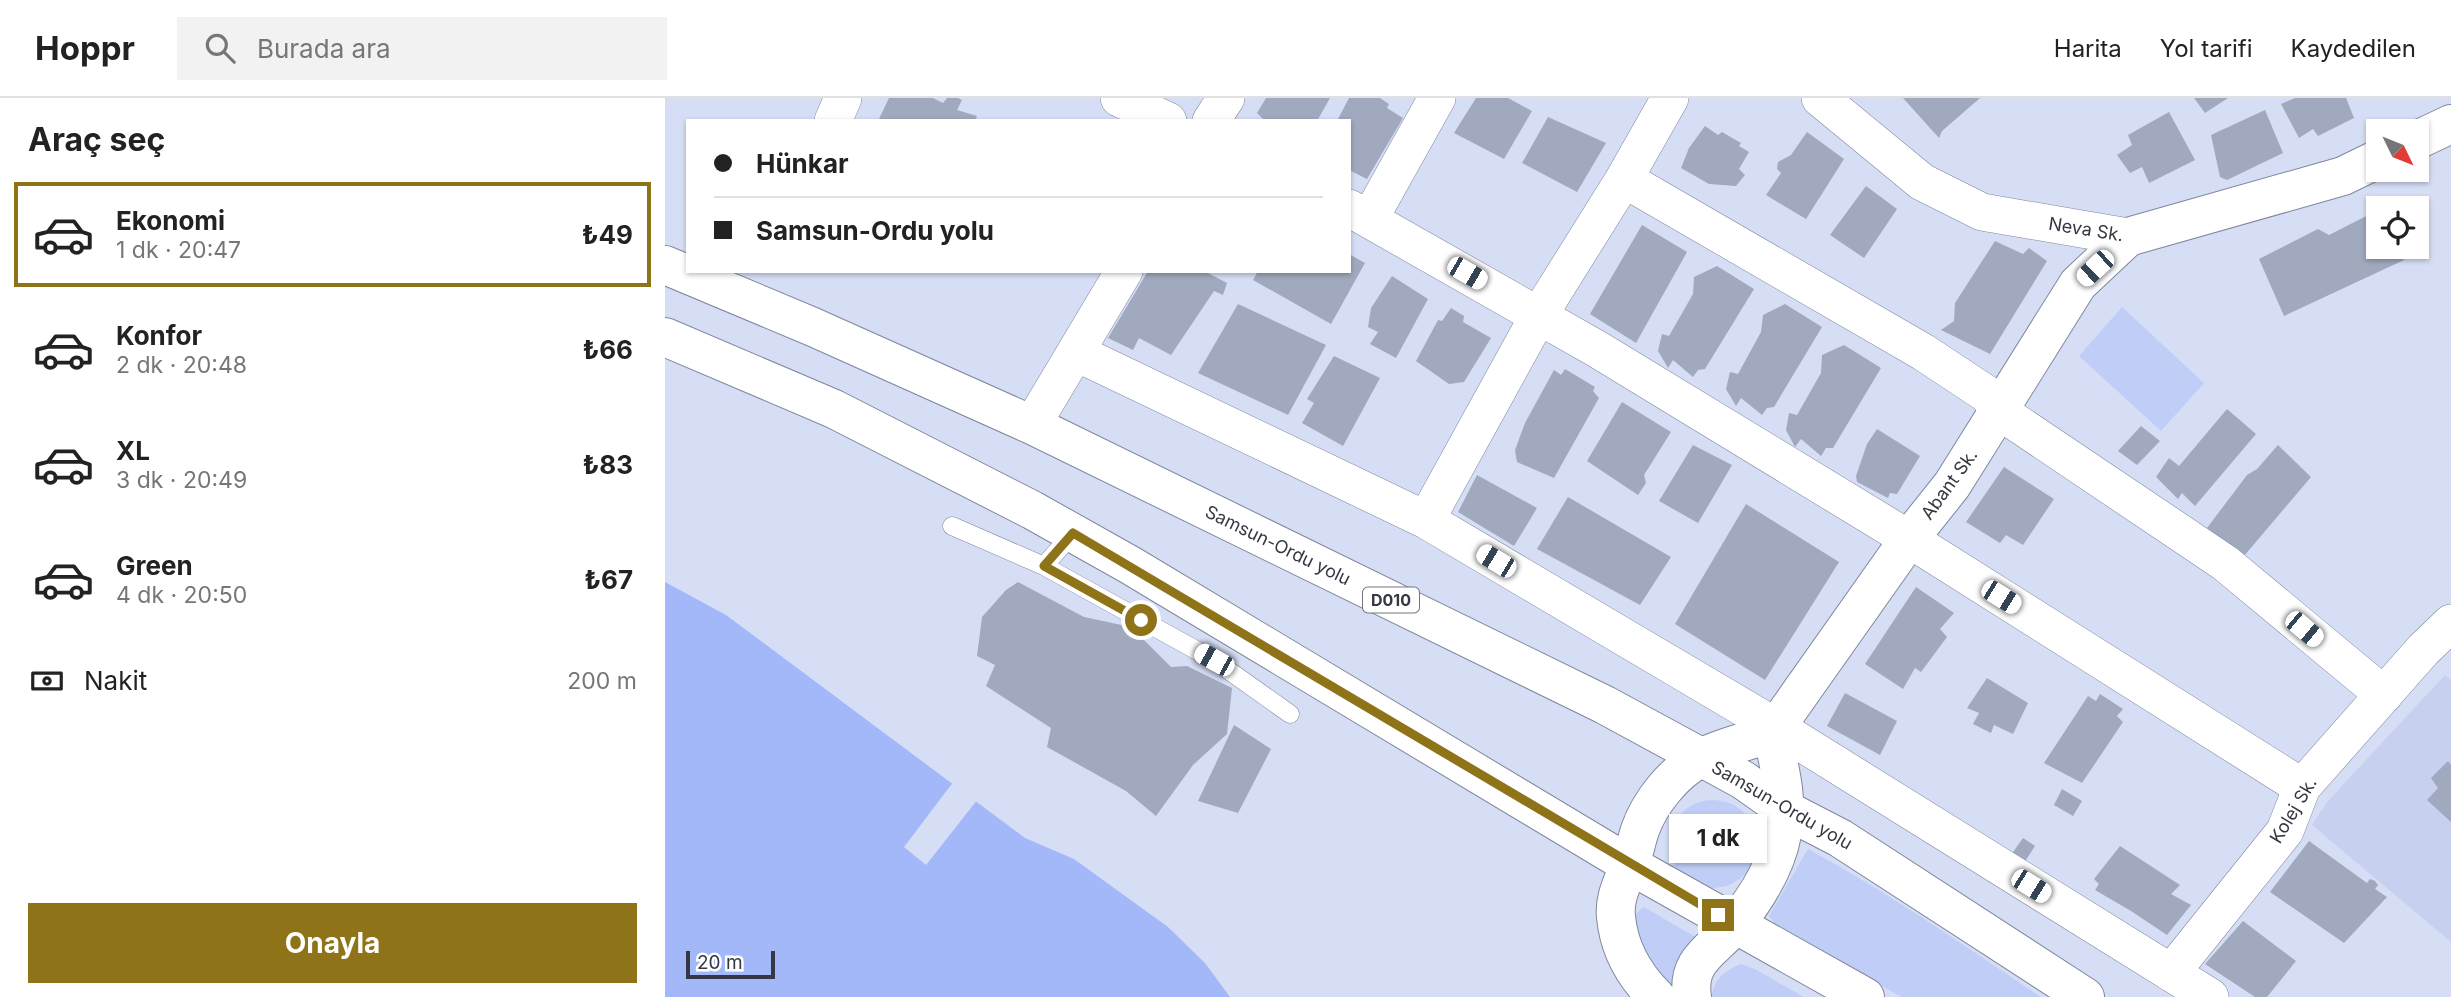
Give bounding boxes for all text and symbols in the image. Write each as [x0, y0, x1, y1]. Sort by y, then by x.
search box [177, 17, 667, 80]
text: Hoppr [35, 28, 135, 68]
icon: search [201, 29, 239, 67]
text: Burada ara [257, 33, 391, 64]
text: Harita [2054, 34, 2122, 63]
text: Yol tarifi [2160, 34, 2253, 63]
text: Kaydedilen [2291, 34, 2416, 63]
north arrow [2366, 119, 2429, 182]
map controls [2366, 119, 2429, 259]
text: Araç seç [28, 120, 165, 159]
text: Hünkar [756, 148, 849, 179]
button: locate [2366, 196, 2429, 259]
icon: car [32, 203, 95, 266]
text: Ekonomi [116, 205, 225, 236]
street label: Neva Sk. [2047, 213, 2125, 245]
text: Samsun-Ordu yolu [756, 215, 994, 246]
text: ₺49 [582, 219, 633, 250]
text: 1 dk · 20:47 [116, 236, 241, 264]
car [2073, 246, 2118, 290]
car [1444, 253, 1491, 293]
icon: car [32, 318, 95, 381]
text: Konfor [116, 320, 202, 351]
text: ₺66 [582, 334, 633, 365]
text: 2 dk · 20:48 [116, 351, 247, 379]
icon: car [32, 433, 95, 496]
text: XL [116, 435, 150, 466]
street label: Abant Sk. [1916, 445, 1982, 523]
text: ₺83 [583, 449, 633, 480]
text: 3 dk · 20:49 [116, 466, 247, 494]
street label: Samsun-Ordu yolu [1202, 501, 1354, 589]
car [1473, 541, 1520, 581]
icon: car [32, 548, 95, 611]
text: Green [116, 550, 193, 581]
text: ₺67 [584, 564, 633, 595]
car [1978, 577, 2025, 617]
text: 4 dk · 20:50 [116, 581, 247, 609]
road number: D010 [1363, 587, 1419, 612]
route start [1125, 604, 1157, 636]
car [2282, 607, 2327, 651]
car [1191, 641, 1238, 679]
icon: cash [28, 662, 66, 700]
text: Nakit [84, 665, 147, 696]
text: 200 m [567, 667, 637, 695]
street label: Samsun-Ordu yolu [1708, 756, 1856, 854]
street label: Kolej Sk. [2265, 773, 2321, 847]
callout: 1 dk [1669, 814, 1767, 862]
text: 1 dk [1696, 824, 1740, 852]
car [2008, 866, 2055, 906]
route end [1702, 899, 1734, 931]
button: Onayla [28, 903, 637, 983]
scale bar [686, 948, 775, 980]
text: 20 m [697, 951, 743, 974]

